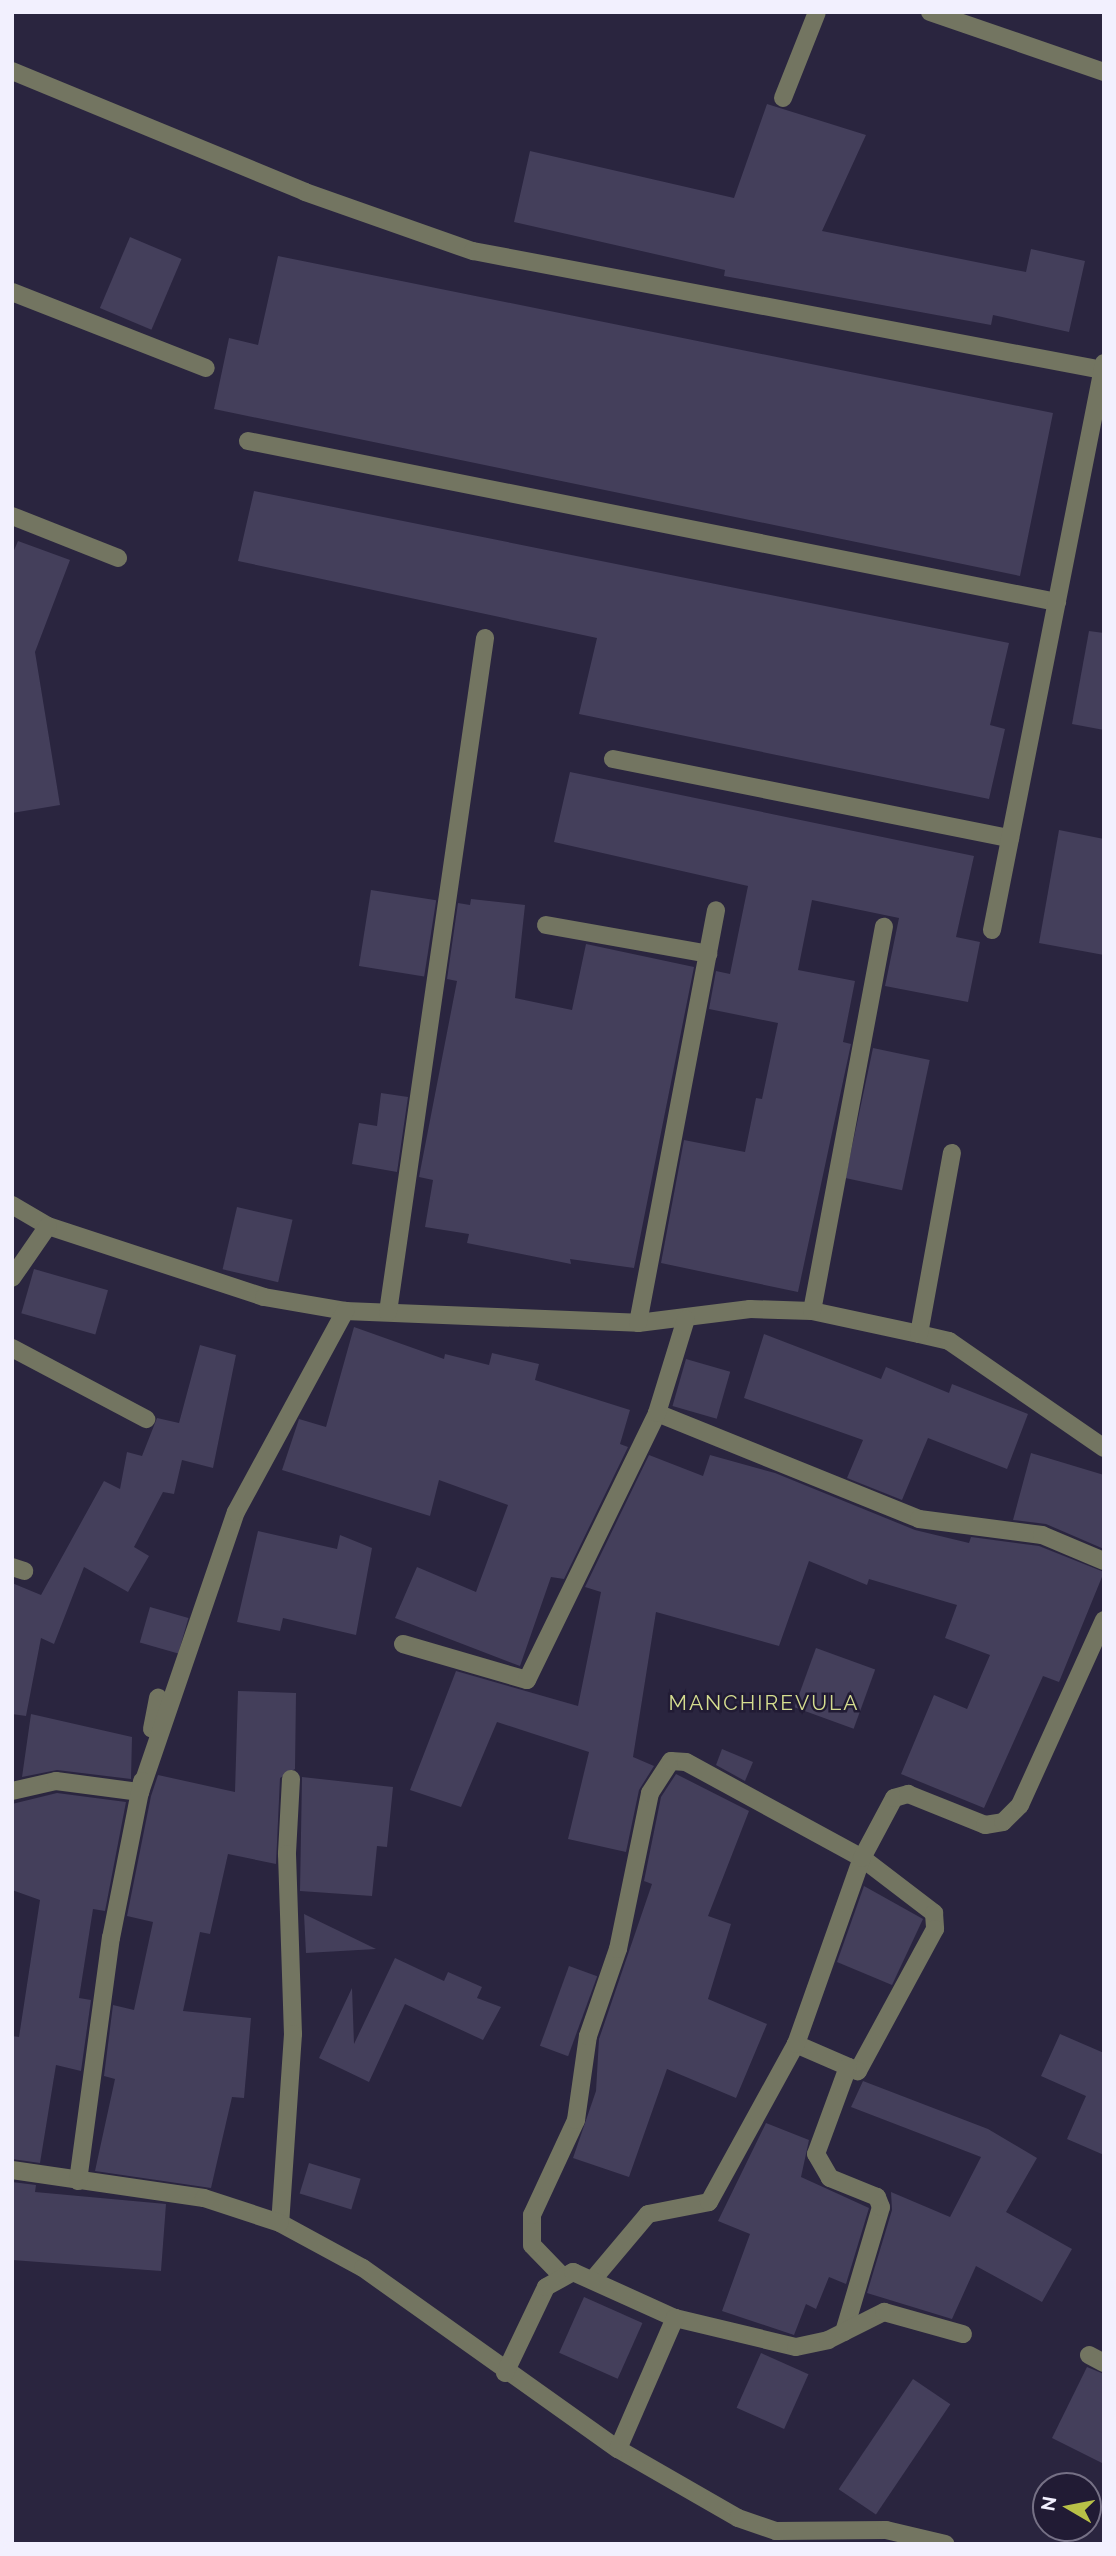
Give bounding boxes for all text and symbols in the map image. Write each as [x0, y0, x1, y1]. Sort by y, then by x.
district label: MANCHIREVULA [670, 1690, 858, 1716]
north arrow [1032, 2472, 1102, 2542]
text: N [1036, 2495, 1060, 2513]

